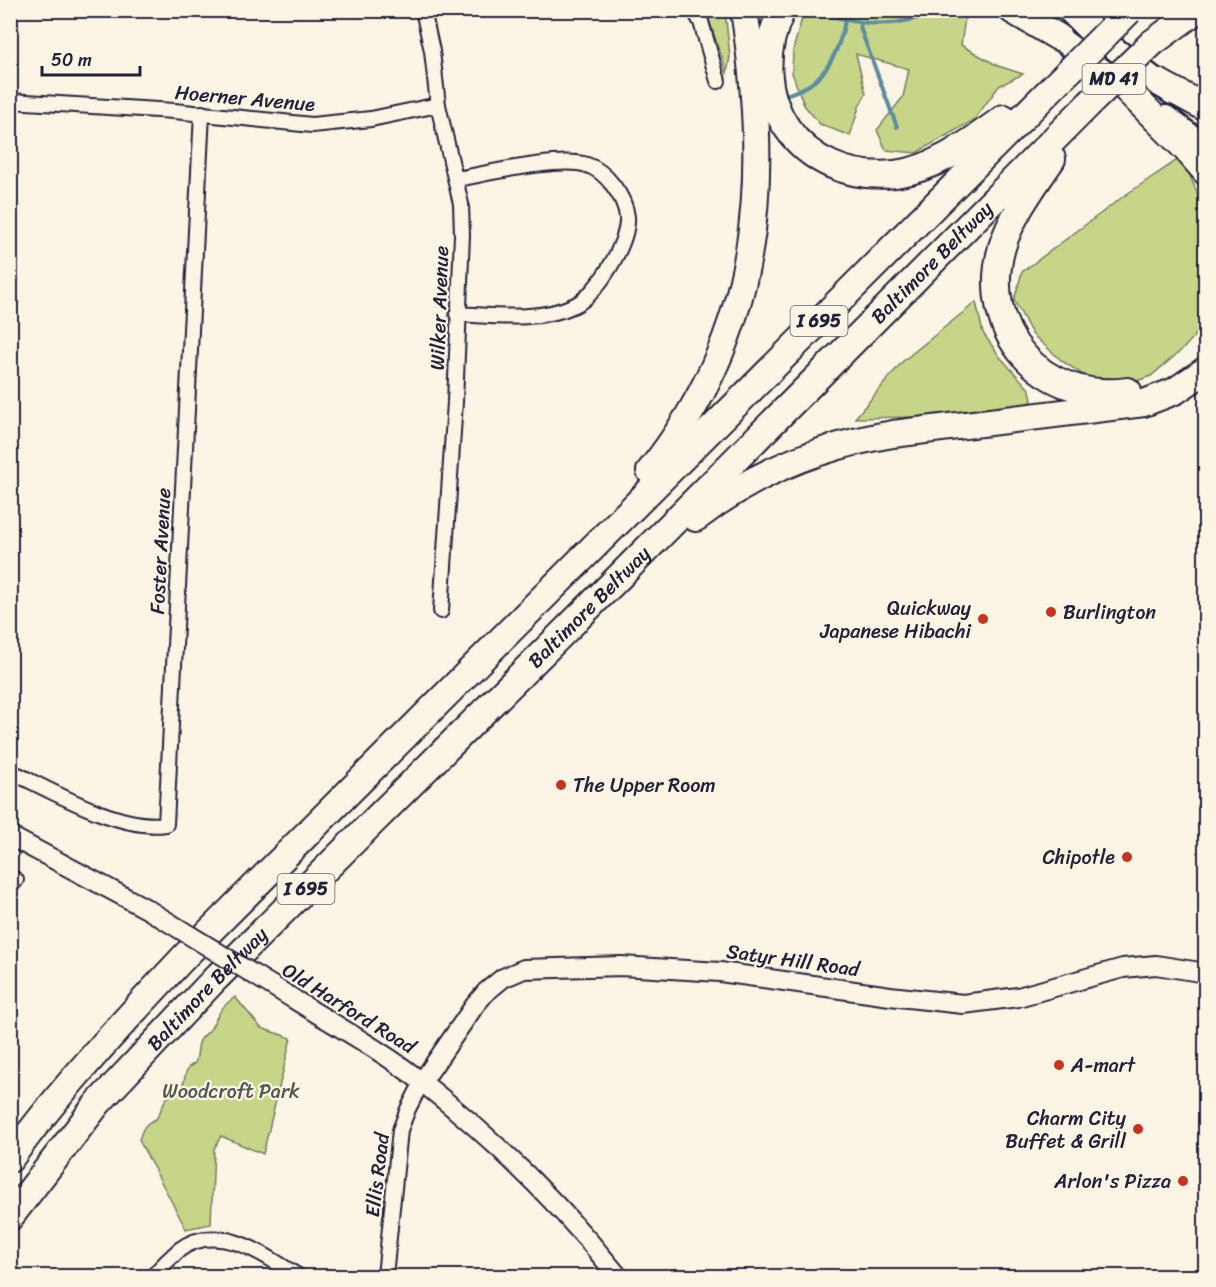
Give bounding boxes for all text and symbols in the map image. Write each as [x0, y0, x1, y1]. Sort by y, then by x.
scale bar [42, 39, 140, 77]
text: 50 m [51, 44, 92, 76]
road number: MD 41 [1082, 64, 1146, 94]
street label: Hoerner Avenue [173, 75, 317, 122]
street label: Baltimore Beltway [862, 192, 1002, 333]
street label: Wilker Avenue [420, 245, 459, 371]
road number: I 695 [790, 306, 848, 336]
street label: Foster Avenue [140, 487, 181, 615]
street label: Baltimore Beltway [519, 537, 660, 677]
place label: Quickway Japanese Hibachi [819, 591, 972, 649]
place label: Burlington [1063, 595, 1156, 630]
marker: Burlington [1044, 605, 1058, 619]
marker: Quickway Japanese Hibachi [976, 612, 990, 626]
place label: The Upper Room [573, 768, 716, 803]
marker: The Upper Room [554, 778, 568, 792]
place label: Chipotle [1042, 840, 1115, 875]
marker: Chipotle [1120, 850, 1134, 864]
road number: I 695 [278, 874, 334, 904]
street label: Baltimore Beltway [138, 918, 277, 1060]
street label: Satyr Hill Road [724, 934, 863, 987]
street label: Old Harford Road [275, 953, 424, 1064]
place label: A-mart [1070, 1048, 1136, 1083]
marker: A-mart [1052, 1058, 1066, 1072]
park label: Woodcroft Park [162, 1074, 300, 1109]
place label: Charm City Buffet & Grill [1005, 1101, 1127, 1159]
marker: Charm City Buffet & Grill [1131, 1122, 1145, 1136]
street label: Ellis Road [355, 1130, 400, 1219]
place label: Arlon's Pizza [1053, 1164, 1171, 1199]
marker: Arlon's Pizza [1176, 1174, 1190, 1188]

